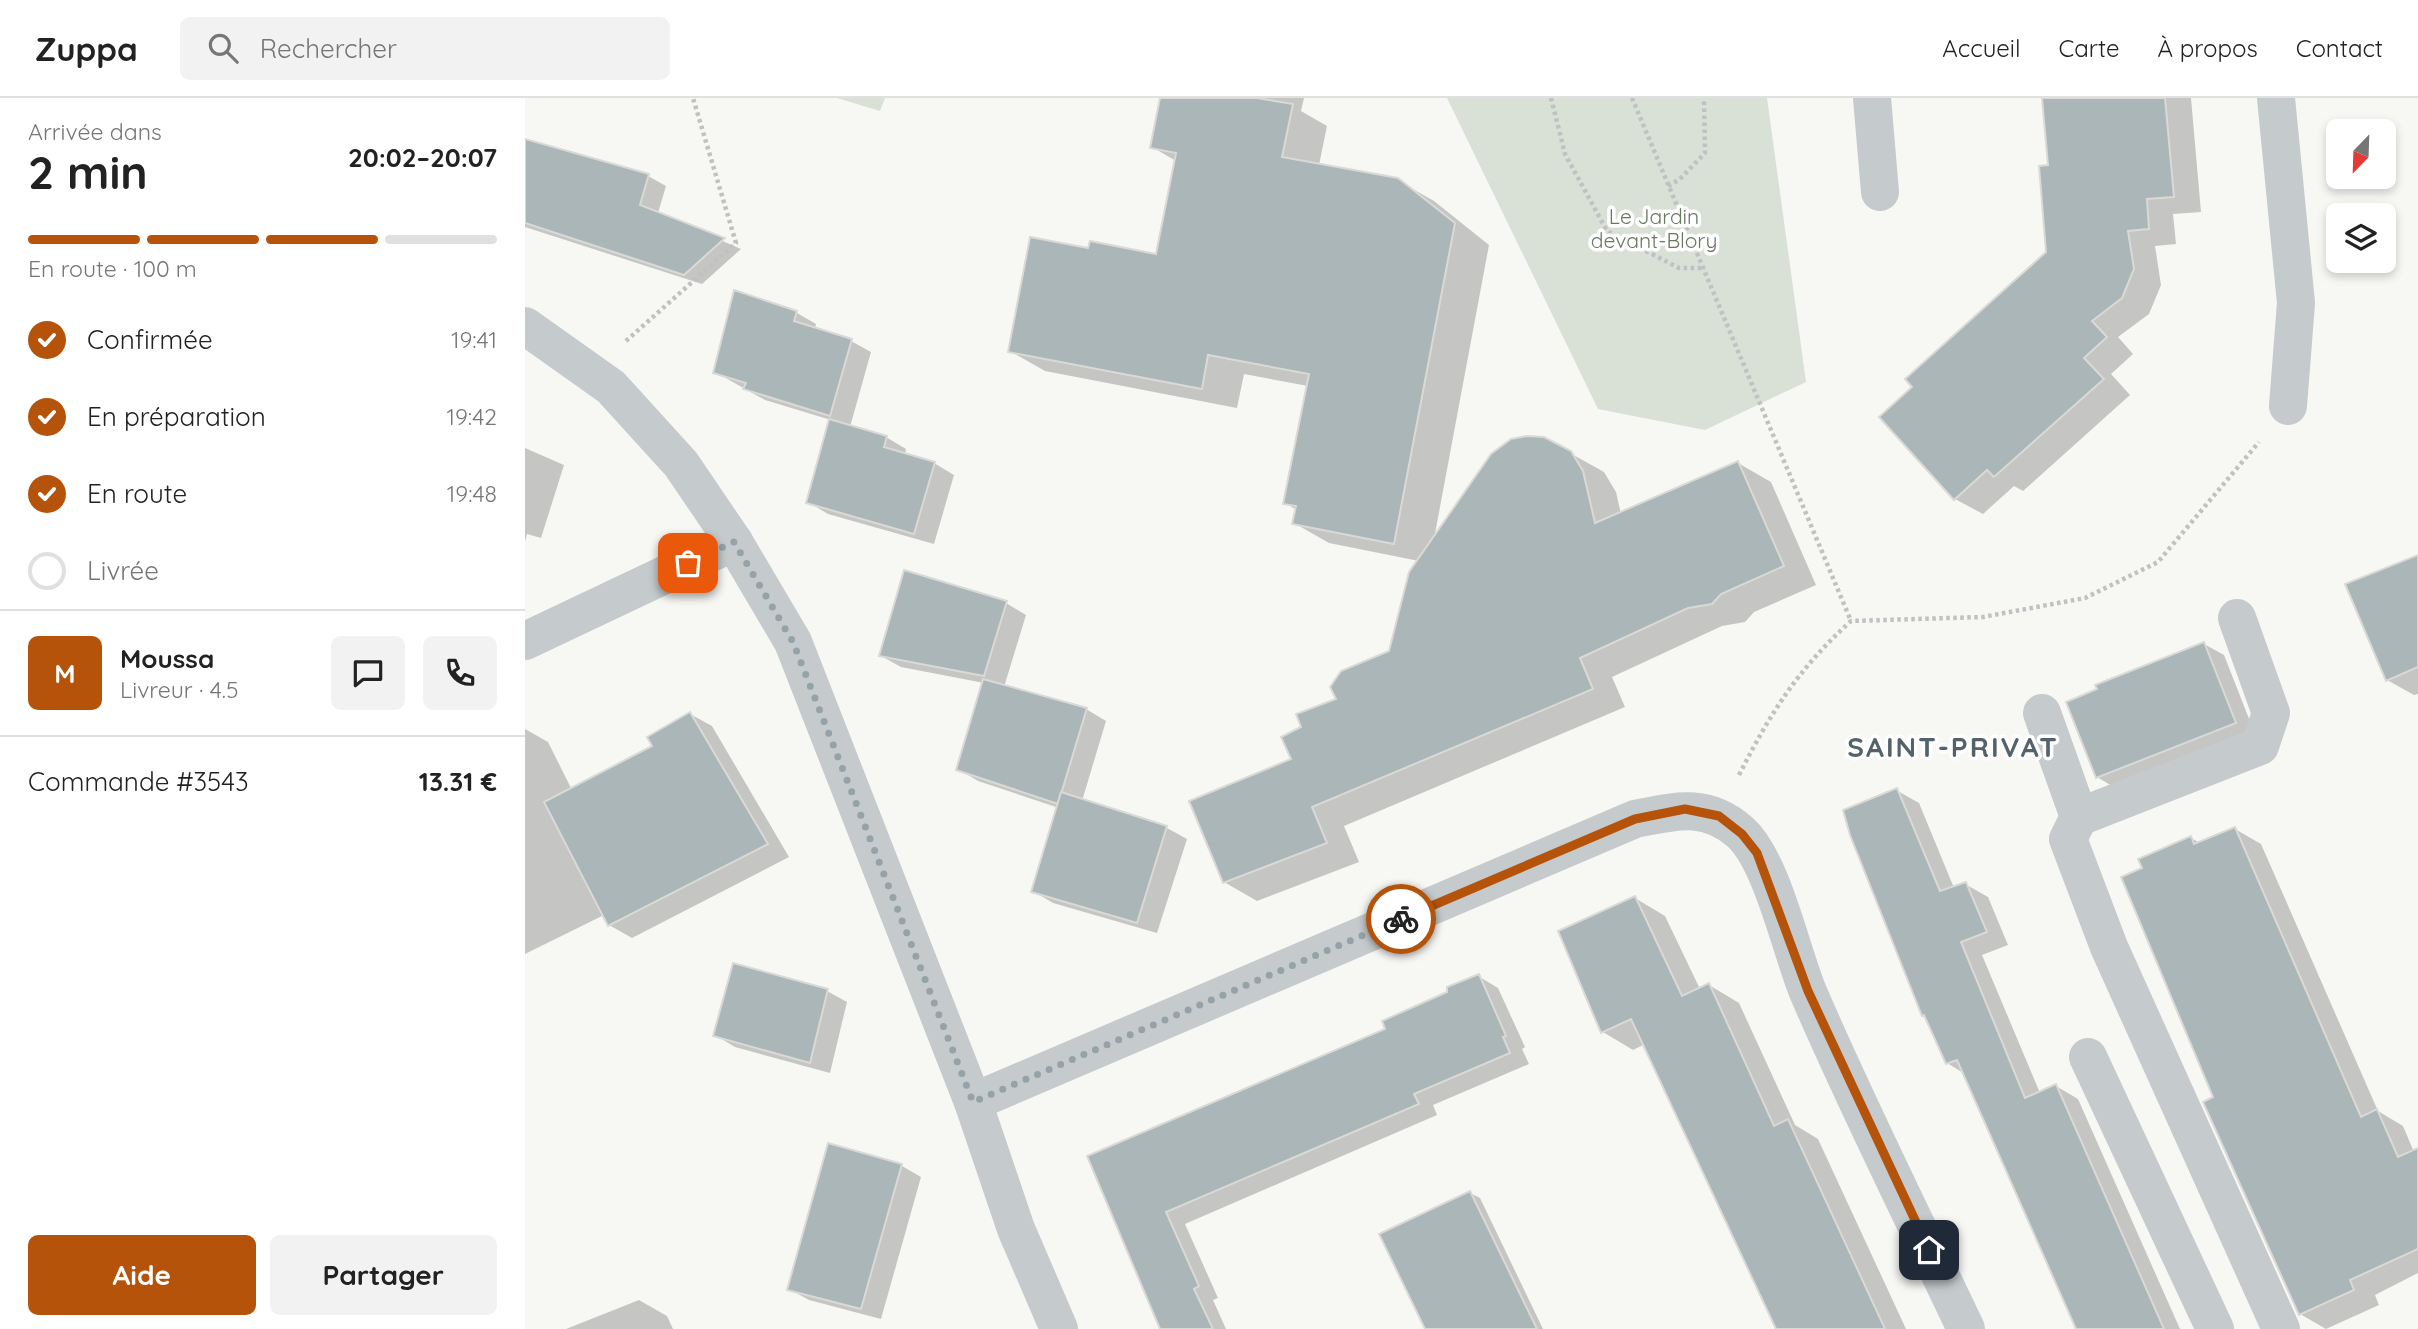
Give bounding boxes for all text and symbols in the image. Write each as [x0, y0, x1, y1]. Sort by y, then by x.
search box [180, 17, 670, 80]
text: Zuppa [35, 28, 138, 69]
icon: search [204, 29, 242, 67]
text: Rechercher [260, 32, 397, 65]
text: Accueil [1942, 33, 2021, 63]
text: Carte [2059, 33, 2120, 63]
text: À propos [2158, 33, 2258, 63]
text: Contact [2296, 33, 2383, 63]
text: Arrivée dans [28, 117, 162, 146]
north arrow [2326, 119, 2396, 189]
map controls [2326, 119, 2396, 273]
text: 20:02–20:07 [348, 141, 497, 174]
text: 2 min [28, 143, 148, 201]
park label: Le Jardin devant-Blory [1591, 203, 1717, 253]
button: layers [2326, 203, 2396, 273]
text: En route · 100 m [28, 254, 197, 283]
icon: check [28, 321, 66, 359]
text: Confirmée [87, 323, 213, 356]
text: 19:41 [451, 325, 497, 354]
icon: check [28, 398, 66, 436]
text: En préparation [87, 400, 266, 433]
text: 19:42 [446, 402, 497, 431]
icon: check [28, 475, 66, 513]
text: En route [87, 477, 187, 510]
text: 19:48 [447, 479, 497, 508]
pin [658, 533, 718, 593]
icon: bag [669, 544, 707, 582]
text: Livrée [87, 554, 159, 587]
button: chat [331, 636, 405, 710]
button: phone [423, 636, 497, 710]
text: Moussa [120, 642, 214, 675]
text: M [54, 657, 76, 690]
text: Livreur · 4.5 [120, 675, 238, 704]
district label: SAINT-PRIVAT [1847, 729, 2059, 764]
text: Commande #3543 [28, 765, 249, 798]
text: 13.31 € [419, 765, 497, 798]
courier [1366, 884, 1436, 954]
icon: bike [1382, 900, 1420, 938]
pin [1899, 1220, 1959, 1280]
icon: home [1910, 1231, 1948, 1269]
button: Aide [28, 1235, 256, 1315]
button: Partager [270, 1235, 497, 1315]

